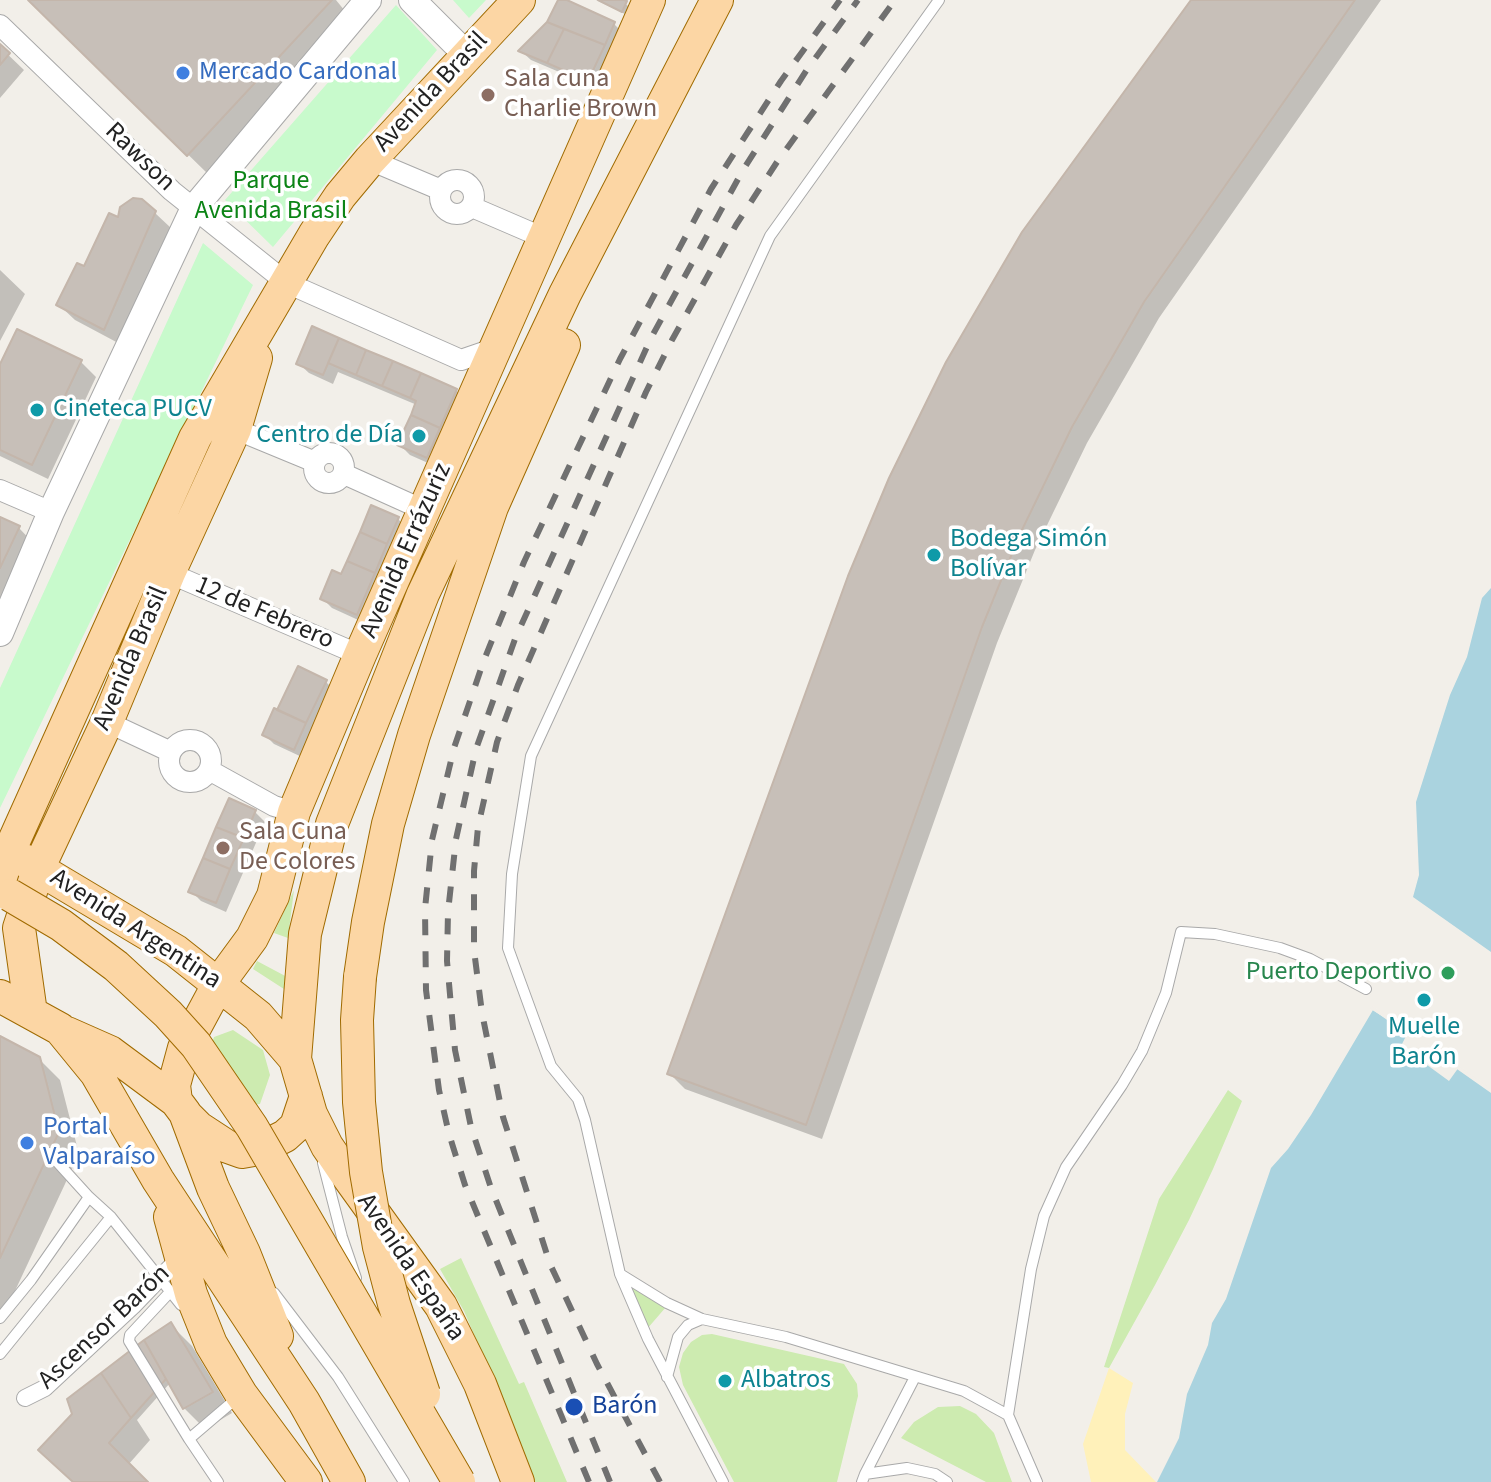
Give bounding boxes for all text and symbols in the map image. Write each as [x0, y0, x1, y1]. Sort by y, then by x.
street label: Avenida Brasil [368, 26, 496, 160]
place label: Mercado Cardonal [199, 57, 397, 89]
marker: Mercado Cardonal [174, 64, 192, 82]
place label: Sala cuna Charlie Brown [504, 64, 657, 126]
marker: Sala cuna Charlie Brown [479, 86, 497, 104]
street label: Rawson [97, 117, 181, 199]
park label: Parque Avenida Brasil [195, 166, 347, 228]
place label: Cineteca PUCV [53, 394, 212, 426]
marker: Cineteca PUCV [28, 401, 46, 419]
place label: Centro de Día [256, 420, 403, 452]
marker: Centro de Día [410, 427, 428, 445]
street label: Avenida Errázuriz [355, 459, 459, 643]
place label: Bodega Simón Bolívar [950, 524, 1108, 586]
marker: Bodega Simón Bolívar [925, 546, 943, 564]
street label: 12 de Febrero [190, 571, 338, 657]
street label: Avenida Brasil [88, 583, 176, 735]
place label: Sala Cuna De Colores [239, 817, 355, 878]
marker: Sala Cuna De Colores [214, 839, 232, 857]
street label: Avenida Argentina [44, 863, 226, 997]
place label: Puerto Deportivo [1246, 957, 1432, 989]
marker: Puerto Deportivo [1439, 964, 1457, 982]
marker: Muelle Barón [1415, 991, 1433, 1009]
place label: Muelle Barón [1388, 1012, 1460, 1074]
place label: Portal Valparaíso [43, 1112, 156, 1174]
marker: Portal Valparaíso [18, 1134, 36, 1152]
street label: Avenida España [349, 1188, 471, 1348]
street label: Ascensor Barón [33, 1259, 177, 1397]
place label: Albatros [741, 1365, 831, 1397]
marker: Albatros [716, 1372, 734, 1390]
place label: Barón [592, 1391, 657, 1423]
marker: Barón [563, 1396, 585, 1418]

